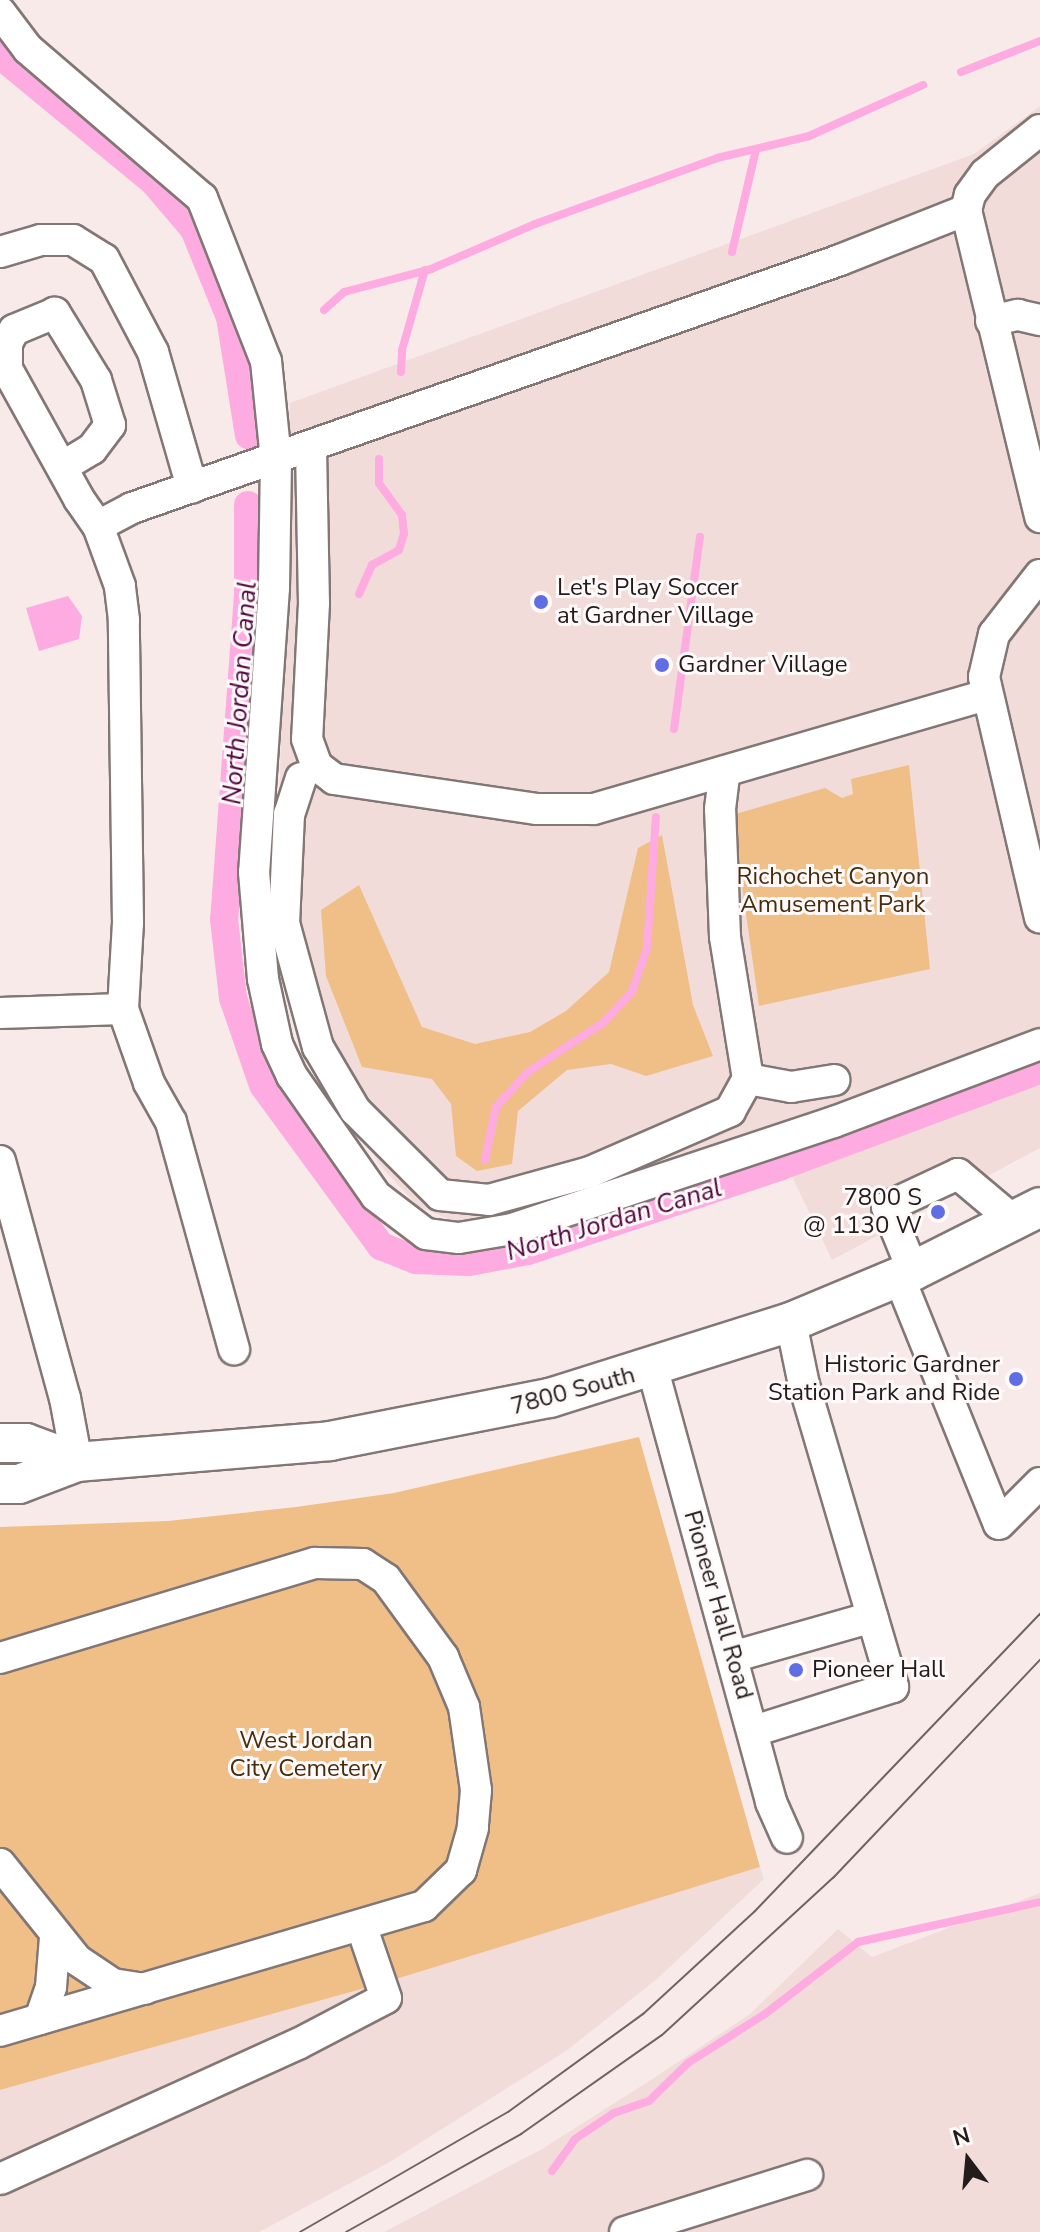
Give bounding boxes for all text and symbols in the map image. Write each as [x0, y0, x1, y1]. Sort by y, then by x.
place label: Let's Play Soccer at Gardner Village [557, 574, 754, 630]
water label: North Jordan Canal [217, 580, 263, 806]
marker: Let's Play Soccer at Gardner Village [532, 593, 550, 611]
place label: Gardner Village [678, 651, 848, 679]
marker: Gardner Village [653, 656, 671, 674]
park label: Richochet Canyon Amusement Park [737, 863, 929, 919]
water label: North Jordan Canal [502, 1172, 726, 1268]
place label: 7800 S @ 1130 W [803, 1184, 922, 1240]
marker: 7800 S @ 1130 W [929, 1203, 947, 1221]
place label: Historic Gardner Station Park and Ride [768, 1351, 1000, 1407]
street label: 7800 South [508, 1361, 638, 1421]
marker: Historic Gardner Station Park and Ride [1007, 1370, 1025, 1388]
street label: Pioneer Hall Road [677, 1507, 759, 1703]
place label: Pioneer Hall [812, 1656, 945, 1684]
marker: Pioneer Hall [787, 1661, 805, 1679]
park label: West Jordan City Cemetery [230, 1727, 382, 1783]
north arrow [928, 2120, 1008, 2200]
text: N [949, 2120, 973, 2154]

